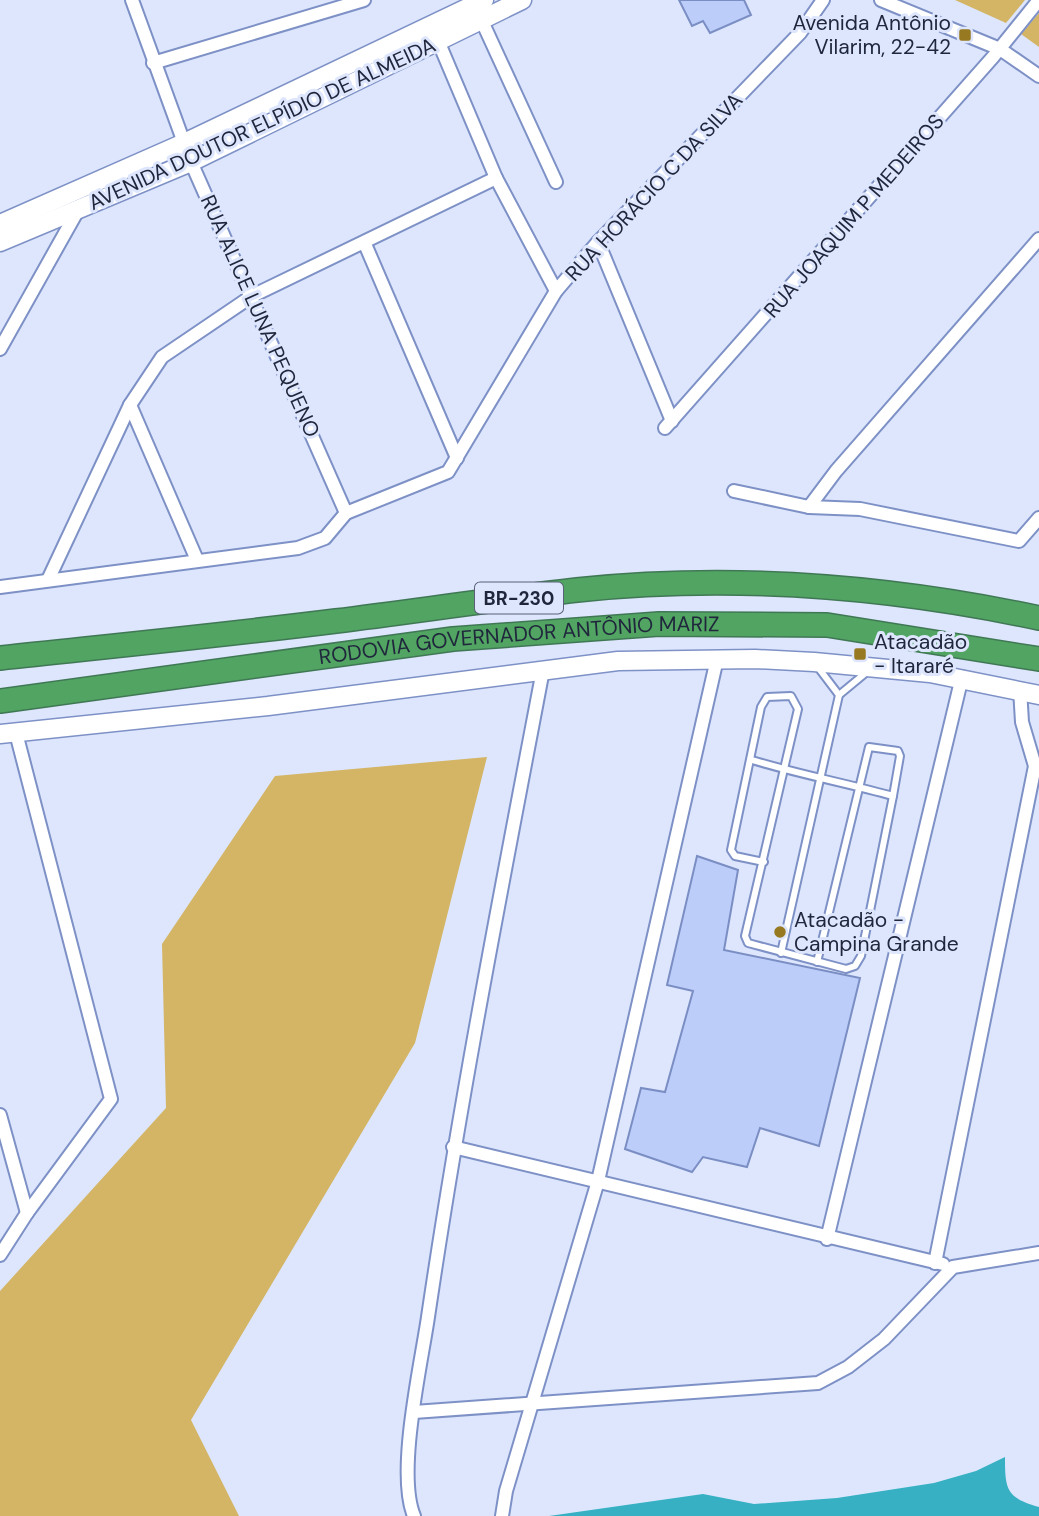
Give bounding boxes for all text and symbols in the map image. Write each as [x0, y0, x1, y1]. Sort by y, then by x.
place label: Avenida Antônio Vilarim, 22-42 [792, 9, 951, 61]
marker: Avenida Antônio Vilarim, 22-42 [957, 27, 973, 43]
street label: AVENIDA DOUTOR ELPÍDIO DE ALMEIDA [84, 31, 440, 217]
street label: RUA HORÁCIO C DA SILVA [559, 87, 749, 287]
street label: RUA JOAQUIM P MEDEIROS [758, 108, 950, 324]
street label: RUA ALICE LUNA PEQUENO [194, 190, 326, 442]
road number: BR-230 [475, 582, 563, 614]
street label: RODOVIA GOVERNADOR ANTÔNIO MARIZ [317, 610, 719, 671]
place label: Atacadão - Itararé [874, 628, 967, 680]
marker: Atacadão - Itararé [852, 646, 868, 662]
place label: Atacadão - Campina Grande [794, 906, 959, 958]
marker: Atacadão - Campina Grande [772, 924, 788, 940]

